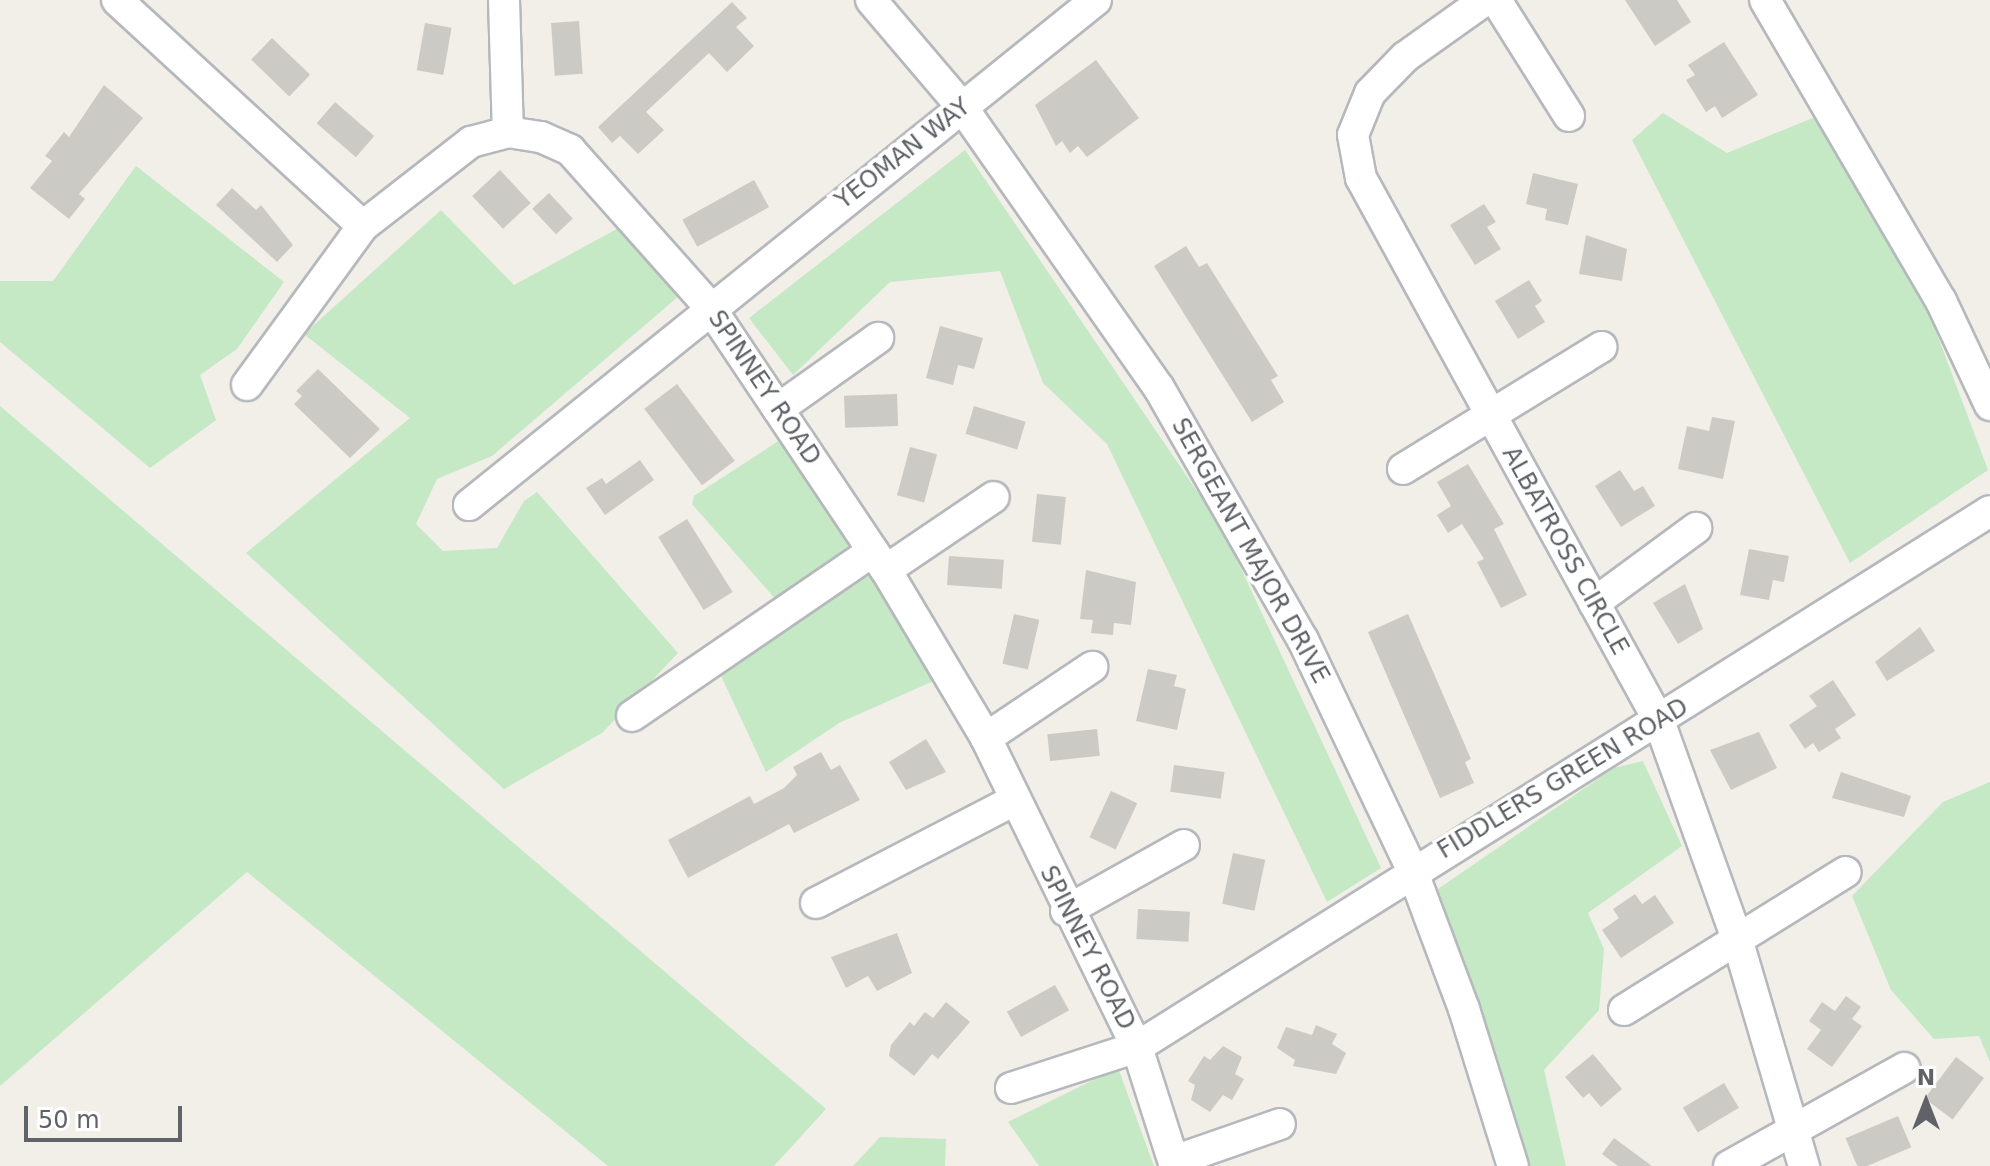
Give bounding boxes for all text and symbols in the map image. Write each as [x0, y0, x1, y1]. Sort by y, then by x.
street label: YEOMAN WAY [830, 92, 976, 216]
street label: SPINNEY ROAD [702, 305, 826, 471]
street label: SERGEANT MAJOR DRIVE [1165, 413, 1335, 689]
street label: ALBATROSS CIRCLE [1496, 442, 1634, 660]
street label: FIDDLERS GREEN ROAD [1433, 693, 1693, 865]
street label: SPINNEY ROAD [1033, 861, 1141, 1035]
north arrow [1886, 1062, 1966, 1142]
text: N [1917, 1065, 1935, 1090]
scale bar [28, 1090, 186, 1140]
text: 50 m [38, 1106, 100, 1134]

